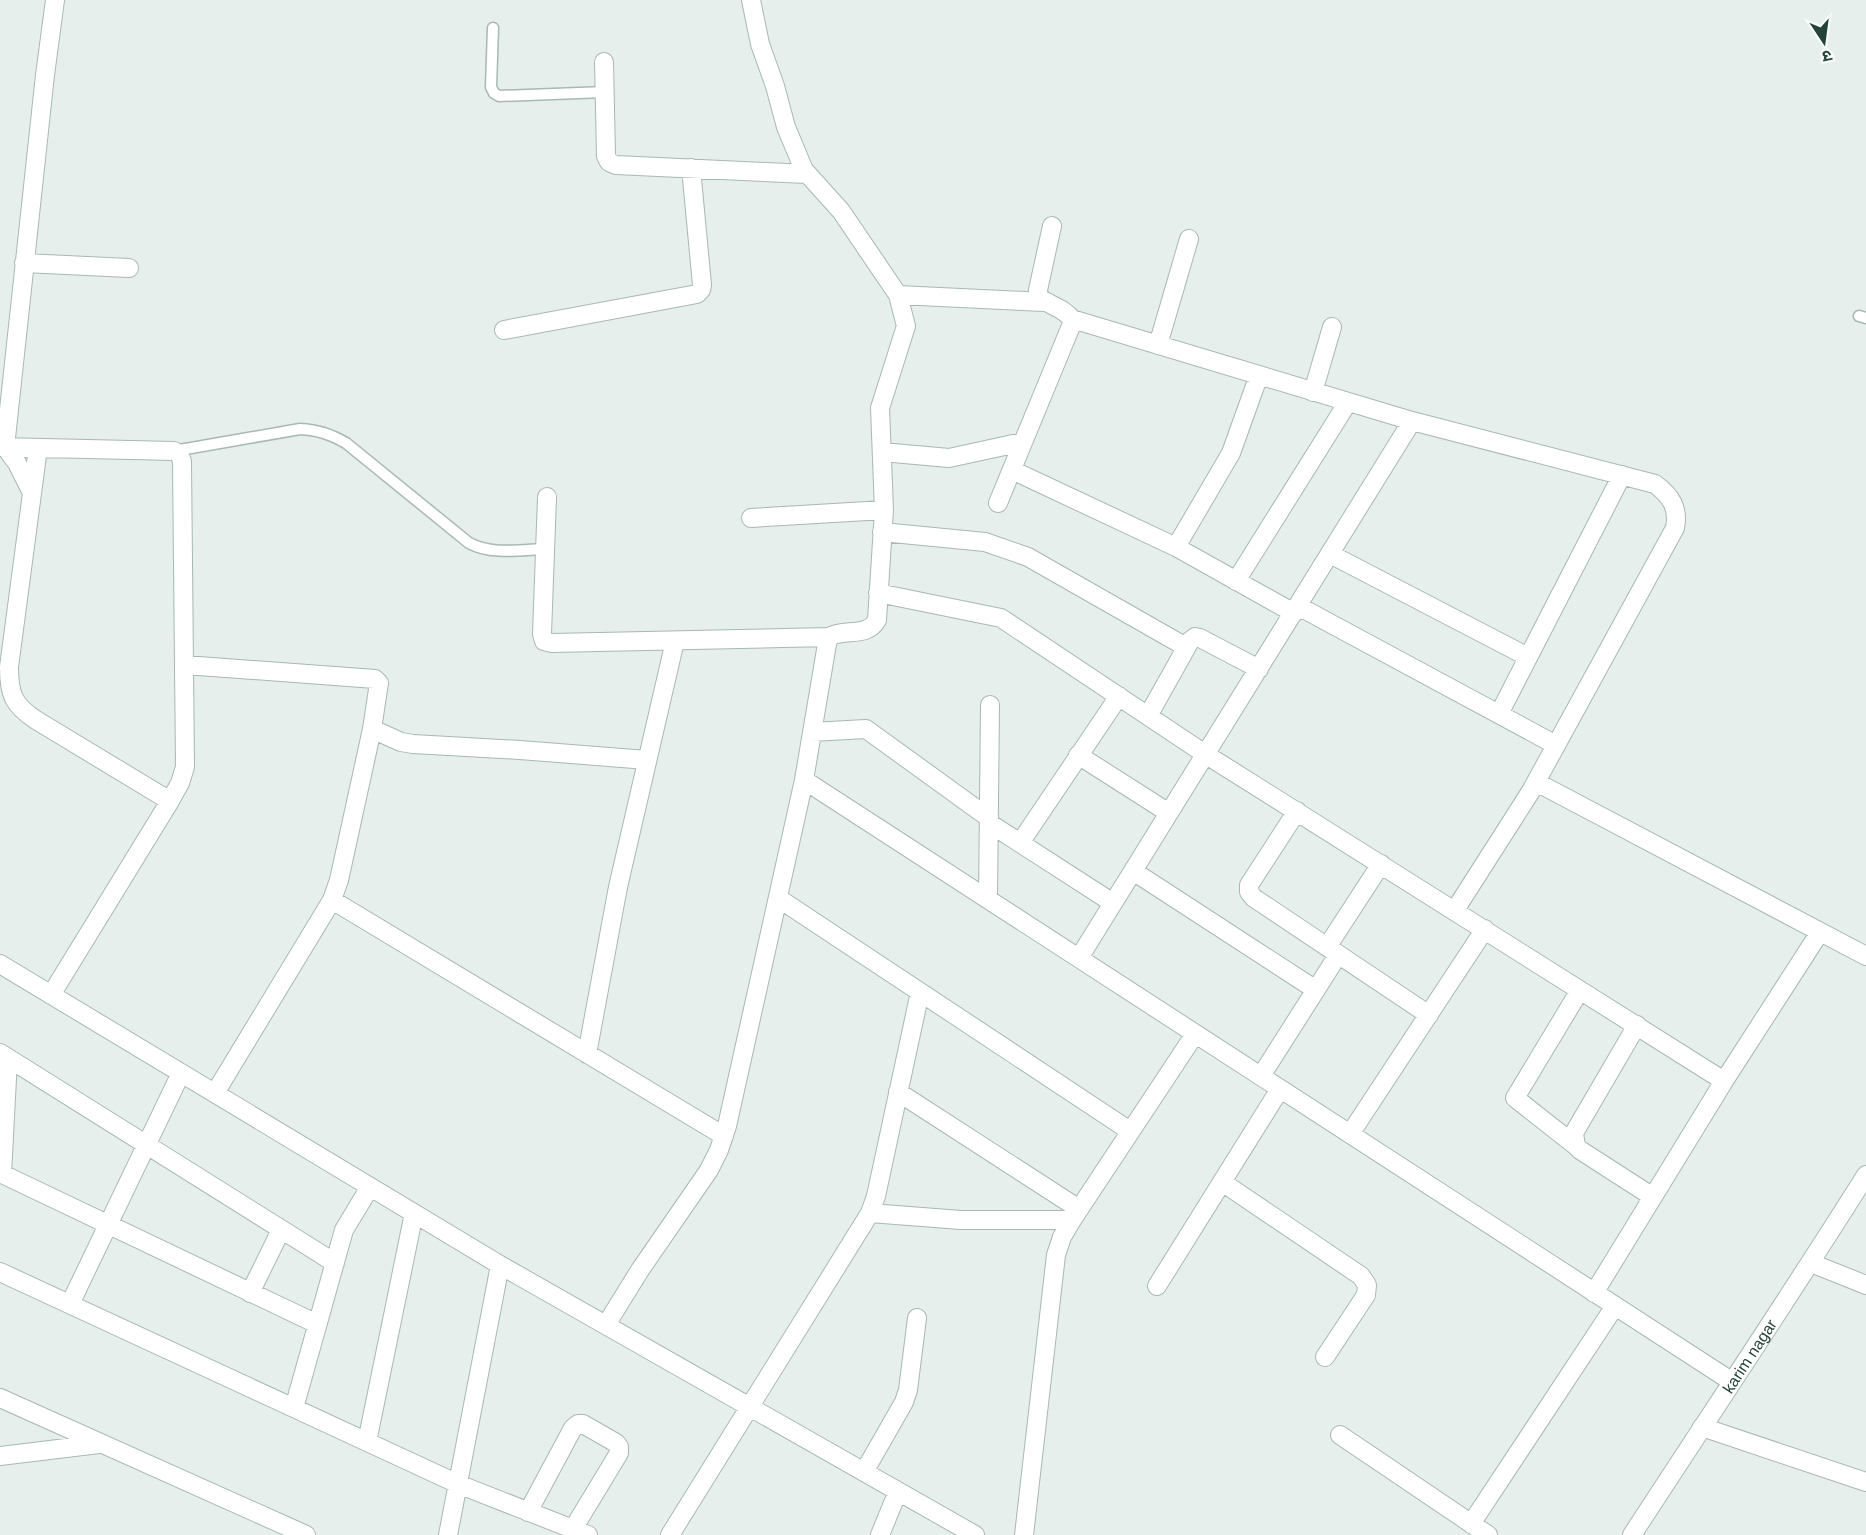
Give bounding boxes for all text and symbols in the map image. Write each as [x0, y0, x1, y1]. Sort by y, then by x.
north arrow [1794, 12, 1854, 72]
text: उ [1820, 47, 1834, 66]
street label: karim nagar [1719, 1315, 1780, 1396]

